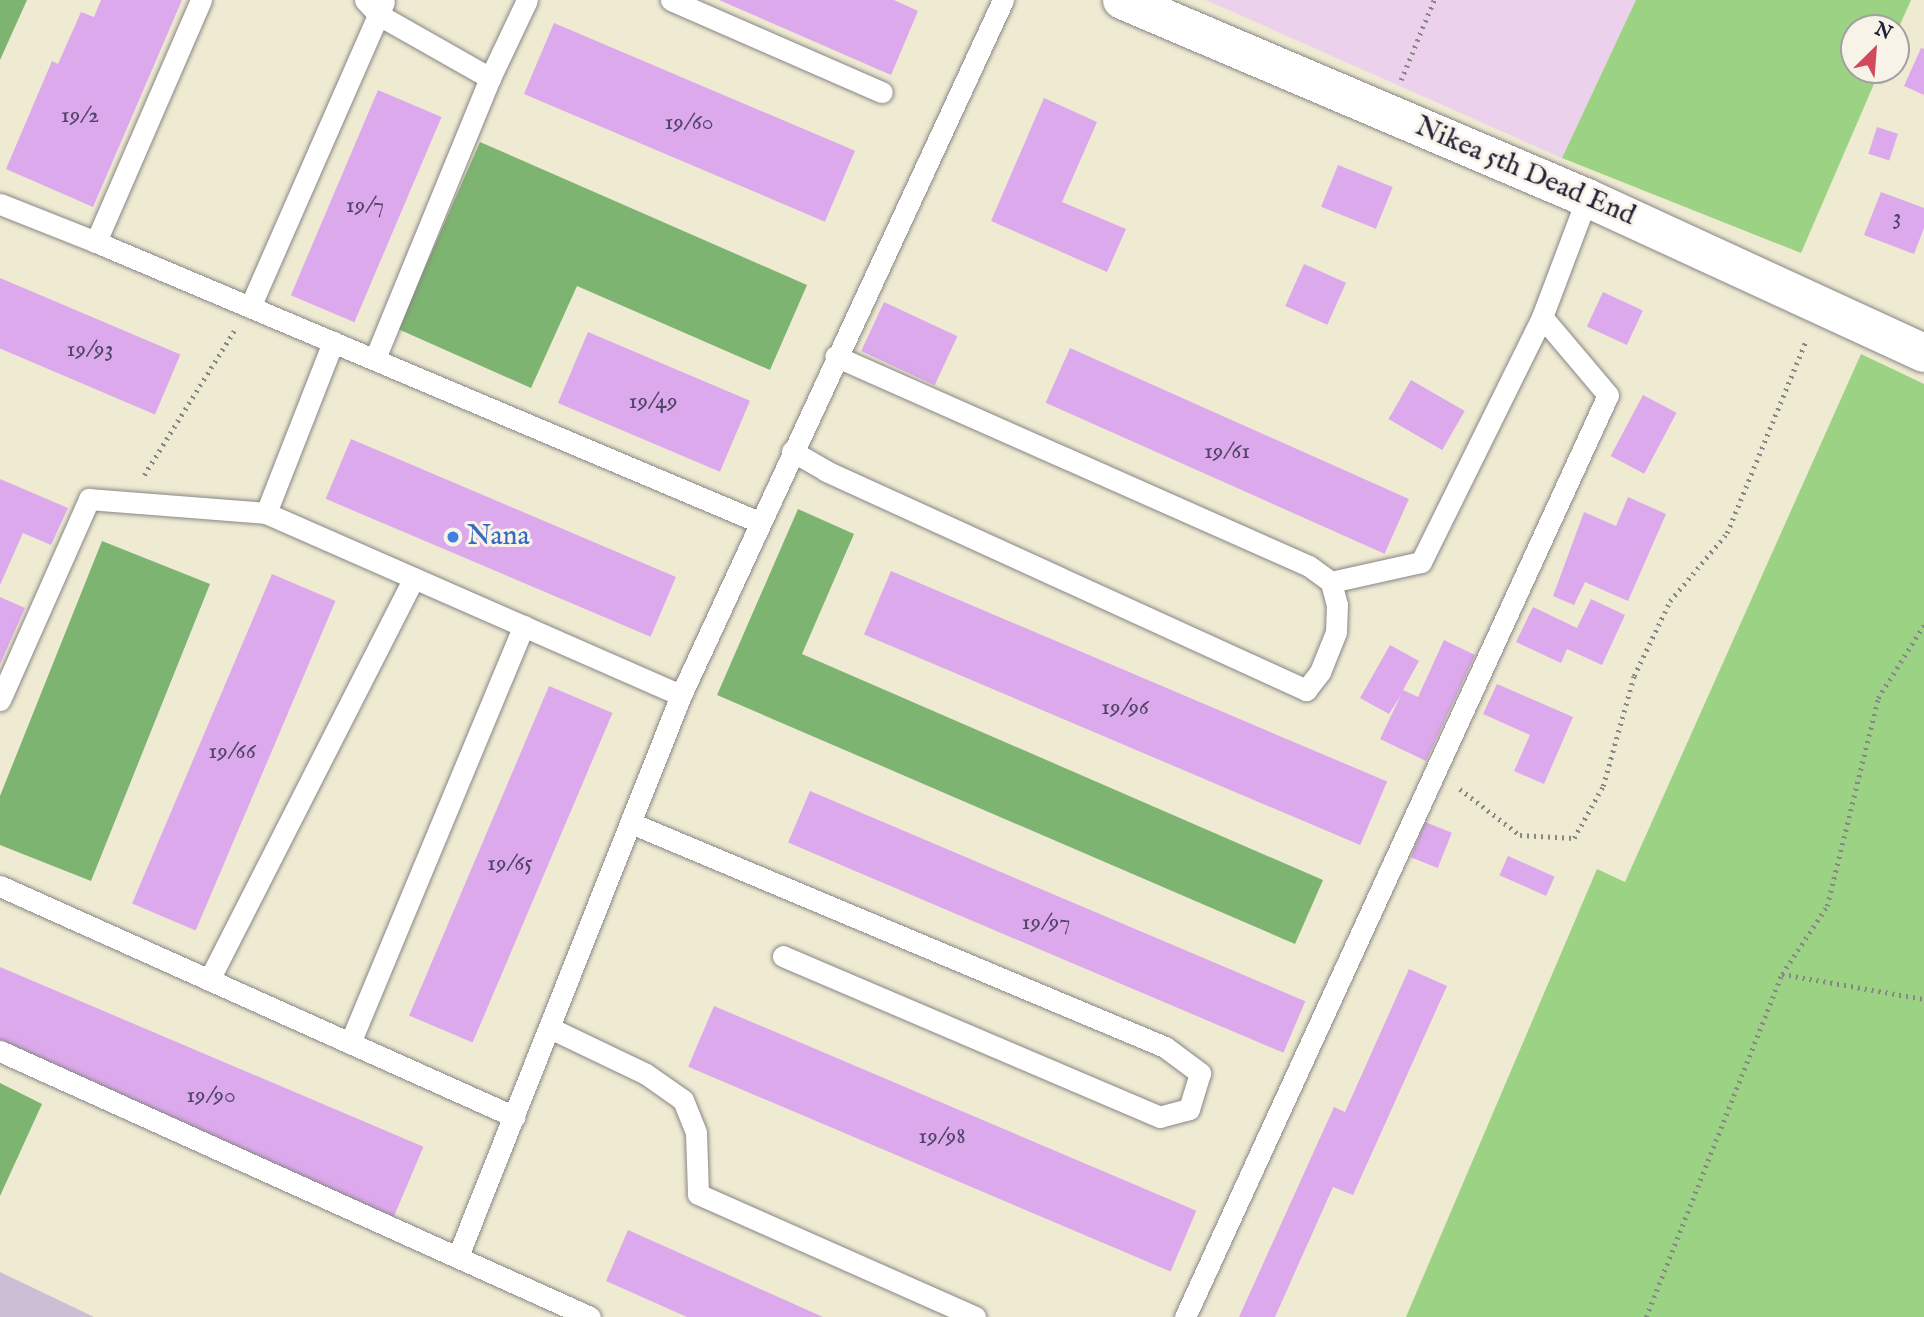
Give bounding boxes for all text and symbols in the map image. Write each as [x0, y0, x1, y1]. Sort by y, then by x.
north arrow [1840, 14, 1910, 84]
text: N [1870, 17, 1896, 46]
house number: 19/2 [61, 102, 99, 130]
house number: 19/60 [664, 109, 714, 137]
street label: Nikea 5th Dead End [1410, 110, 1640, 234]
house number: 19/7 [346, 192, 384, 220]
house number: 3 [1893, 204, 1901, 232]
house number: 19/93 [67, 336, 113, 364]
house number: 19/49 [629, 388, 677, 416]
house number: 19/61 [1204, 438, 1250, 466]
place label: Nana [467, 520, 530, 554]
marker: Nana [445, 529, 461, 545]
house number: 19/96 [1101, 694, 1149, 722]
house number: 19/66 [208, 738, 256, 766]
house number: 19/65 [487, 850, 533, 878]
house number: 19/97 [1021, 909, 1071, 937]
house number: 19/90 [186, 1082, 236, 1110]
house number: 19/98 [918, 1123, 966, 1151]

